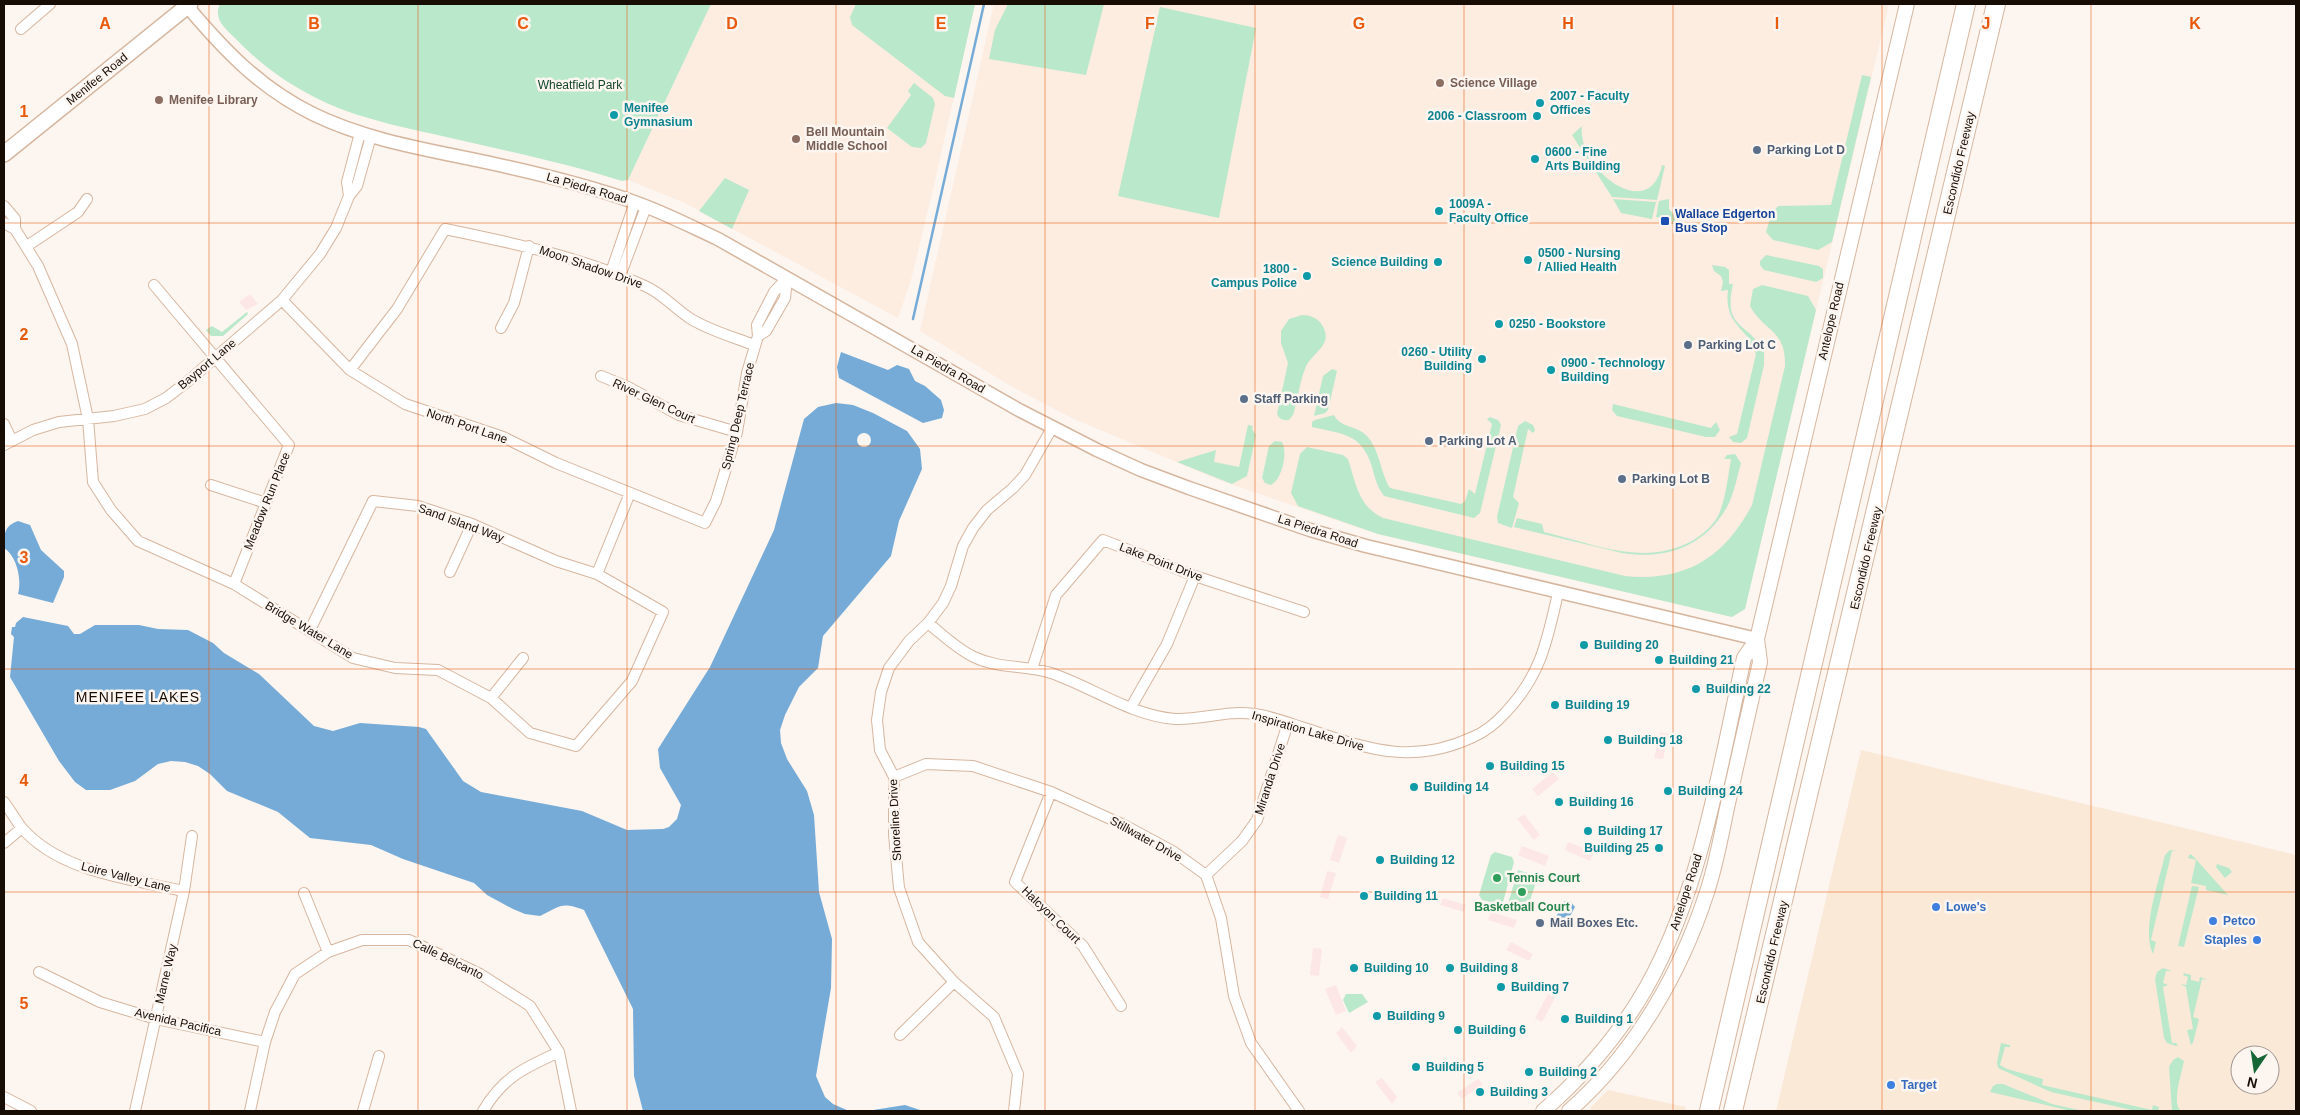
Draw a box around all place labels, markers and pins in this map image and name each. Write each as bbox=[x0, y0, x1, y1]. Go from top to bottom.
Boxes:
place label: Science Village bbox=[1450, 76, 1537, 90]
marker: Science Village bbox=[1434, 77, 1446, 89]
place label: 2007 - Faculty Offices bbox=[1550, 89, 1630, 117]
place label: Menifee Library bbox=[169, 93, 258, 107]
marker: Menifee Library bbox=[153, 94, 165, 106]
marker: 2007 - Faculty Offices bbox=[1534, 97, 1546, 109]
place label: Menifee Gymnasium bbox=[624, 101, 693, 129]
marker: Menifee Gymnasium bbox=[608, 109, 620, 121]
place label: 2006 - Classroom bbox=[1428, 109, 1527, 123]
marker: 2006 - Classroom bbox=[1531, 110, 1543, 122]
place label: Bell Mountain Middle School bbox=[806, 125, 887, 153]
marker: Bell Mountain Middle School bbox=[790, 133, 802, 145]
place label: Parking Lot D bbox=[1767, 143, 1845, 157]
marker: Parking Lot D bbox=[1751, 144, 1763, 156]
place label: 0600 - Fine Arts Building bbox=[1545, 145, 1620, 173]
marker: 0600 - Fine Arts Building bbox=[1529, 153, 1541, 165]
place label: 1009A - Faculty Office bbox=[1449, 197, 1529, 225]
marker: 1009A - Faculty Office bbox=[1433, 205, 1445, 217]
place label: Wallace Edgerton Bus Stop bbox=[1675, 207, 1775, 235]
marker: Wallace Edgerton Bus Stop bbox=[1659, 215, 1671, 227]
place label: 0500 - Nursing / Allied Health bbox=[1538, 246, 1621, 274]
marker: 0500 - Nursing / Allied Health bbox=[1522, 254, 1534, 266]
place label: Science Building bbox=[1331, 255, 1428, 269]
marker: Science Building bbox=[1432, 256, 1444, 268]
place label: 1800 - Campus Police bbox=[1211, 262, 1297, 290]
marker: 1800 - Campus Police bbox=[1301, 270, 1313, 282]
place label: 0250 - Bookstore bbox=[1509, 317, 1606, 331]
marker: 0250 - Bookstore bbox=[1493, 318, 1505, 330]
place label: Parking Lot C bbox=[1698, 338, 1776, 352]
marker: Parking Lot C bbox=[1682, 339, 1694, 351]
place label: 0260 - Utility Building bbox=[1401, 345, 1472, 373]
marker: 0260 - Utility Building bbox=[1476, 353, 1488, 365]
place label: 0900 - Technology Building bbox=[1561, 356, 1665, 384]
marker: 0900 - Technology Building bbox=[1545, 364, 1557, 376]
place label: Staff Parking bbox=[1254, 392, 1328, 406]
marker: Staff Parking bbox=[1238, 393, 1250, 405]
place label: Parking Lot A bbox=[1439, 434, 1517, 448]
marker: Parking Lot A bbox=[1423, 435, 1435, 447]
place label: Parking Lot B bbox=[1632, 472, 1710, 486]
marker: Parking Lot B bbox=[1616, 473, 1628, 485]
place label: Building 20 bbox=[1594, 638, 1659, 652]
marker: Building 20 bbox=[1578, 639, 1590, 651]
place label: Building 21 bbox=[1669, 653, 1734, 667]
marker: Building 21 bbox=[1653, 654, 1665, 666]
place label: Building 22 bbox=[1706, 682, 1771, 696]
marker: Building 22 bbox=[1690, 683, 1702, 695]
place label: Building 19 bbox=[1565, 698, 1630, 712]
marker: Building 19 bbox=[1549, 699, 1561, 711]
place label: Building 18 bbox=[1618, 733, 1683, 747]
marker: Building 18 bbox=[1602, 734, 1614, 746]
place label: Building 15 bbox=[1500, 759, 1565, 773]
marker: Building 15 bbox=[1484, 760, 1496, 772]
place label: Building 14 bbox=[1424, 780, 1489, 794]
marker: Building 14 bbox=[1408, 781, 1420, 793]
place label: Building 24 bbox=[1678, 784, 1743, 798]
marker: Building 24 bbox=[1662, 785, 1674, 797]
place label: Building 16 bbox=[1569, 795, 1634, 809]
marker: Building 16 bbox=[1553, 796, 1565, 808]
place label: Building 17 bbox=[1598, 824, 1663, 838]
marker: Building 17 bbox=[1582, 825, 1594, 837]
place label: Building 25 bbox=[1584, 841, 1649, 855]
marker: Building 25 bbox=[1653, 842, 1665, 854]
place label: Building 12 bbox=[1390, 853, 1455, 867]
marker: Building 12 bbox=[1374, 854, 1386, 866]
place label: Tennis Court bbox=[1507, 871, 1580, 885]
marker: Tennis Court bbox=[1491, 872, 1503, 884]
marker: Basketball Court bbox=[1516, 886, 1528, 898]
place label: Building 11 bbox=[1374, 889, 1438, 903]
marker: Building 11 bbox=[1358, 890, 1370, 902]
place label: Basketball Court bbox=[1474, 900, 1570, 914]
place label: Lowe's bbox=[1946, 900, 1987, 914]
marker: Lowe's bbox=[1930, 901, 1942, 913]
place label: Petco bbox=[2223, 914, 2256, 928]
marker: Petco bbox=[2207, 915, 2219, 927]
place label: Mail Boxes Etc. bbox=[1550, 916, 1638, 930]
marker: Mail Boxes Etc. bbox=[1534, 917, 1546, 929]
place label: Staples bbox=[2204, 933, 2247, 947]
marker: Staples bbox=[2251, 934, 2263, 946]
place label: Building 10 bbox=[1364, 961, 1429, 975]
place label: Building 8 bbox=[1460, 961, 1518, 975]
marker: Building 10 bbox=[1348, 962, 1360, 974]
marker: Building 8 bbox=[1444, 962, 1456, 974]
place label: Building 7 bbox=[1511, 980, 1569, 994]
marker: Building 7 bbox=[1495, 981, 1507, 993]
place label: Building 9 bbox=[1387, 1009, 1445, 1023]
marker: Building 9 bbox=[1371, 1010, 1383, 1022]
place label: Building 1 bbox=[1575, 1012, 1633, 1026]
marker: Building 1 bbox=[1559, 1013, 1571, 1025]
place label: Building 6 bbox=[1468, 1023, 1526, 1037]
marker: Building 6 bbox=[1452, 1024, 1464, 1036]
place label: Building 5 bbox=[1426, 1060, 1484, 1074]
marker: Building 5 bbox=[1410, 1061, 1422, 1073]
place label: Building 2 bbox=[1539, 1065, 1597, 1079]
marker: Building 2 bbox=[1523, 1066, 1535, 1078]
place label: Target bbox=[1901, 1078, 1937, 1092]
marker: Target bbox=[1885, 1079, 1897, 1091]
place label: Building 3 bbox=[1490, 1085, 1548, 1099]
marker: Building 3 bbox=[1474, 1086, 1486, 1098]

